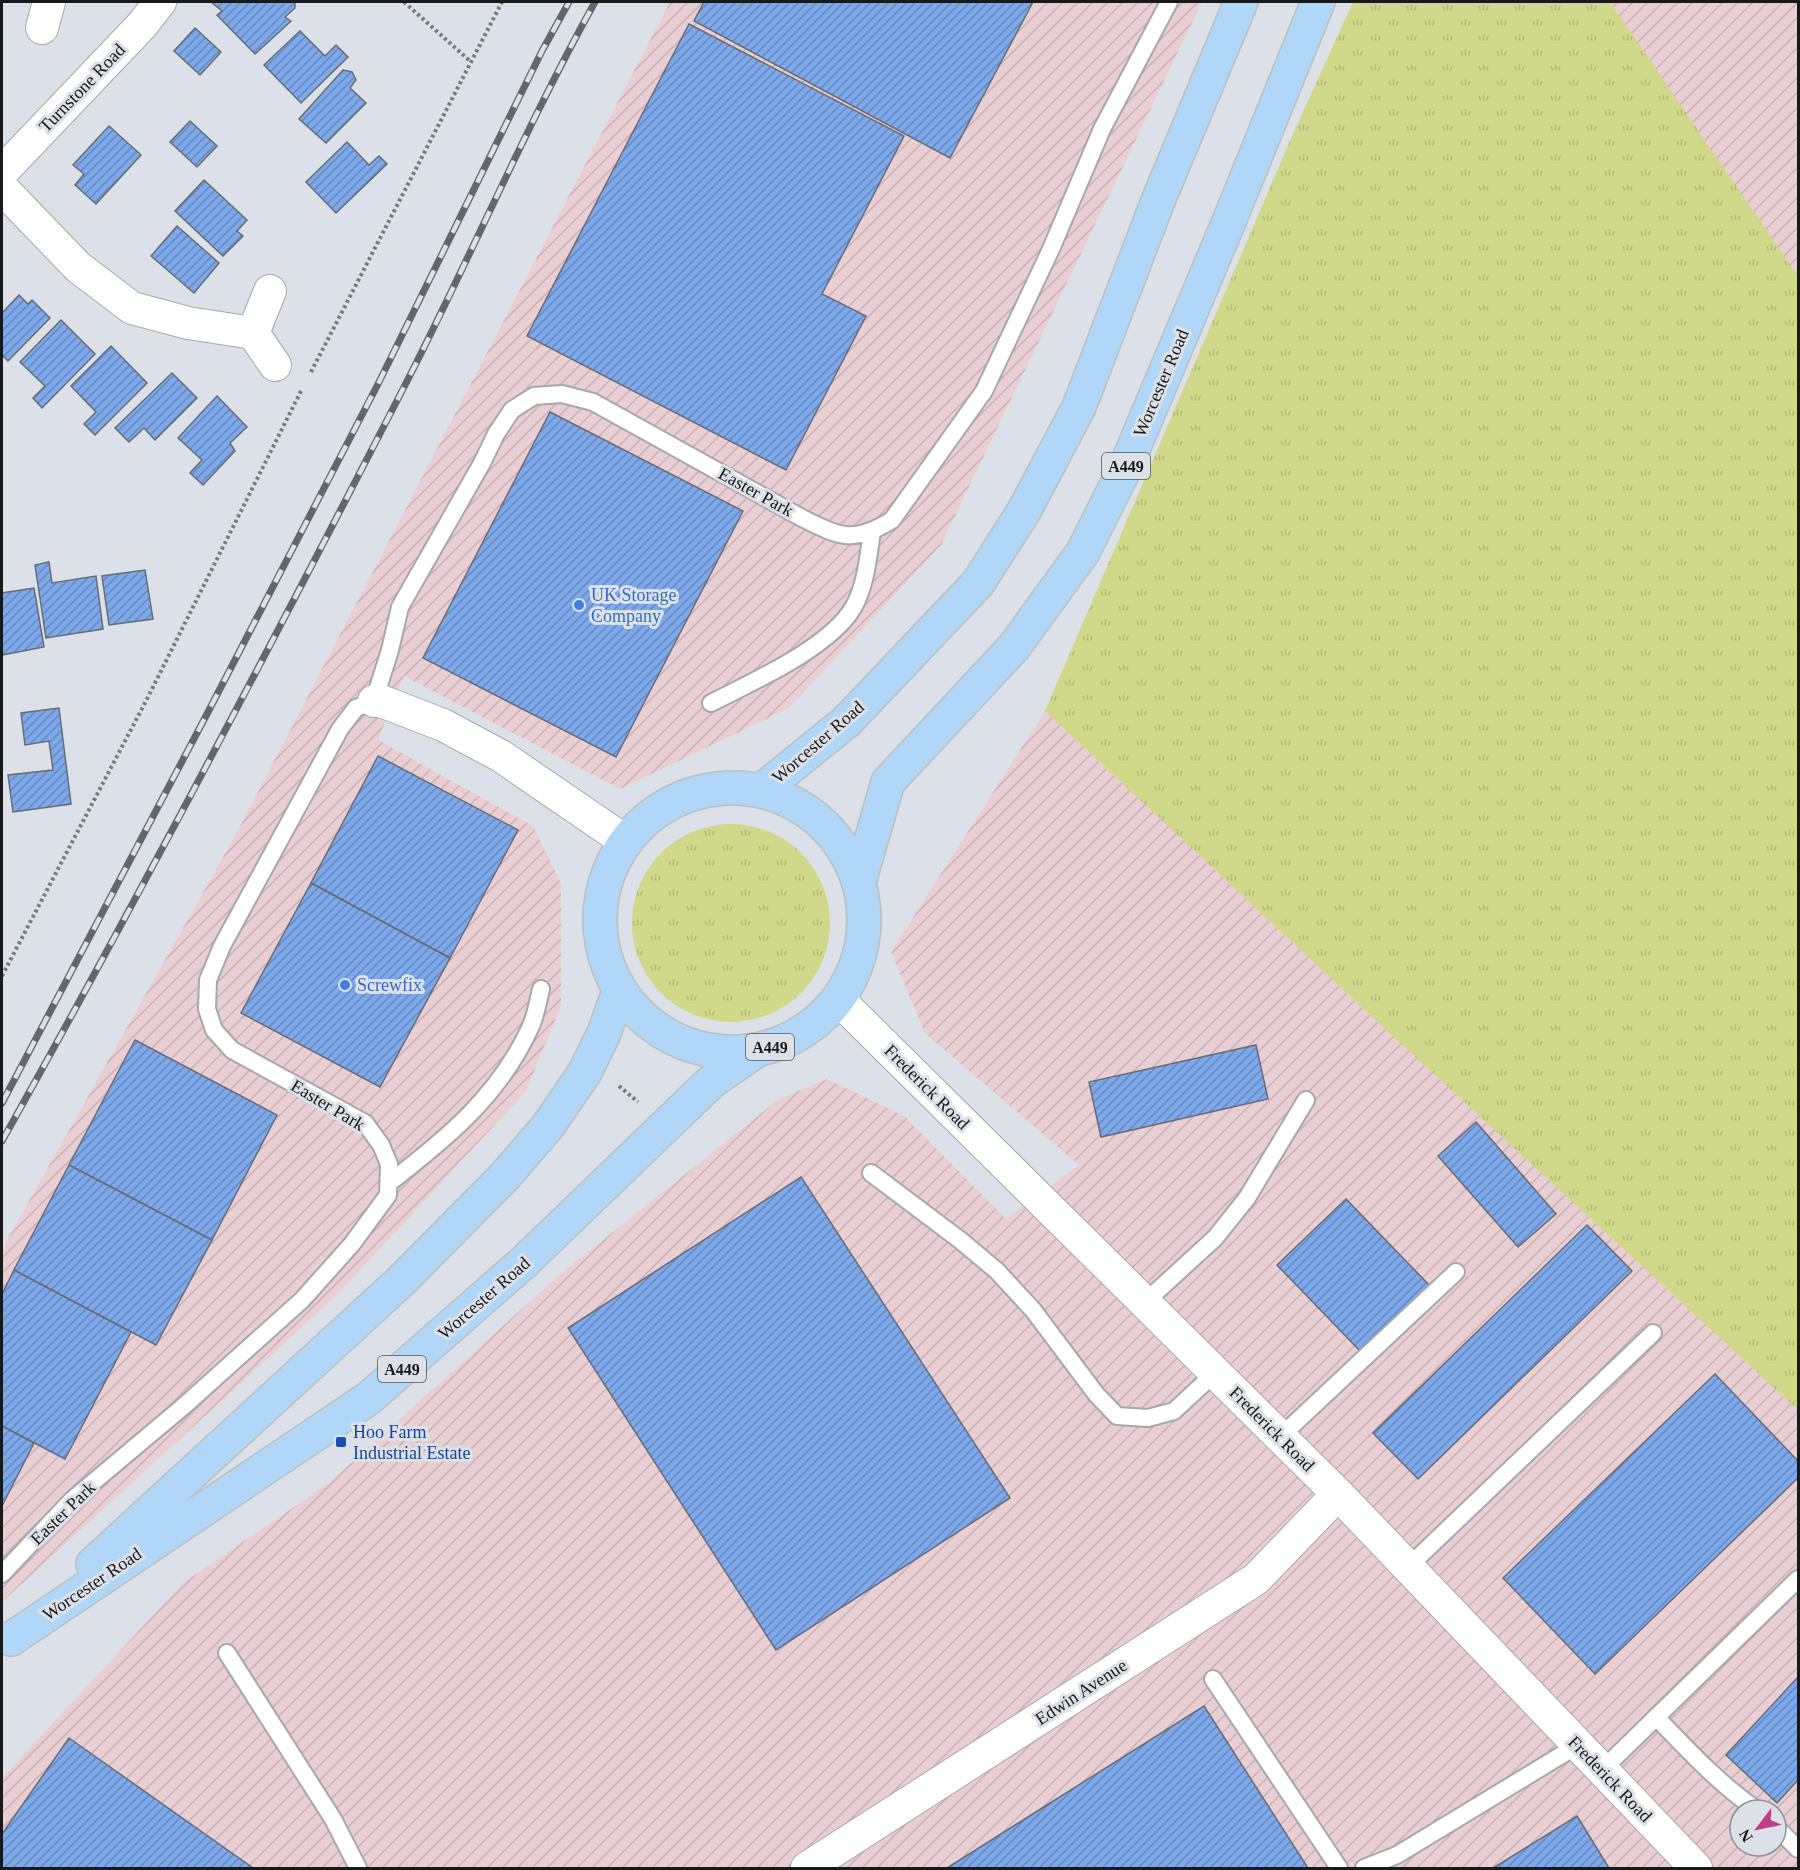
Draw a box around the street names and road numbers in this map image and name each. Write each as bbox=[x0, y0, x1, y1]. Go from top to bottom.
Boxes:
street label: Turnstone Road bbox=[35, 40, 129, 136]
street label: Worcester Road bbox=[1129, 326, 1193, 440]
road number: A449 bbox=[1102, 453, 1150, 479]
street label: Easter Park bbox=[715, 463, 797, 521]
street label: Worcester Road bbox=[768, 697, 868, 787]
road number: A449 bbox=[746, 1034, 794, 1060]
street label: Frederick Road bbox=[881, 1041, 973, 1133]
street label: Easter Park bbox=[288, 1075, 368, 1135]
street label: Worcester Road bbox=[434, 1253, 534, 1343]
road number: A449 bbox=[378, 1356, 426, 1382]
street label: Frederick Road bbox=[1226, 1383, 1318, 1475]
street label: Easter Park bbox=[26, 1477, 100, 1549]
street label: Worcester Road bbox=[39, 1544, 145, 1624]
street label: Edwin Avenue bbox=[1031, 1655, 1131, 1729]
street label: Frederick Road bbox=[1564, 1732, 1656, 1826]

